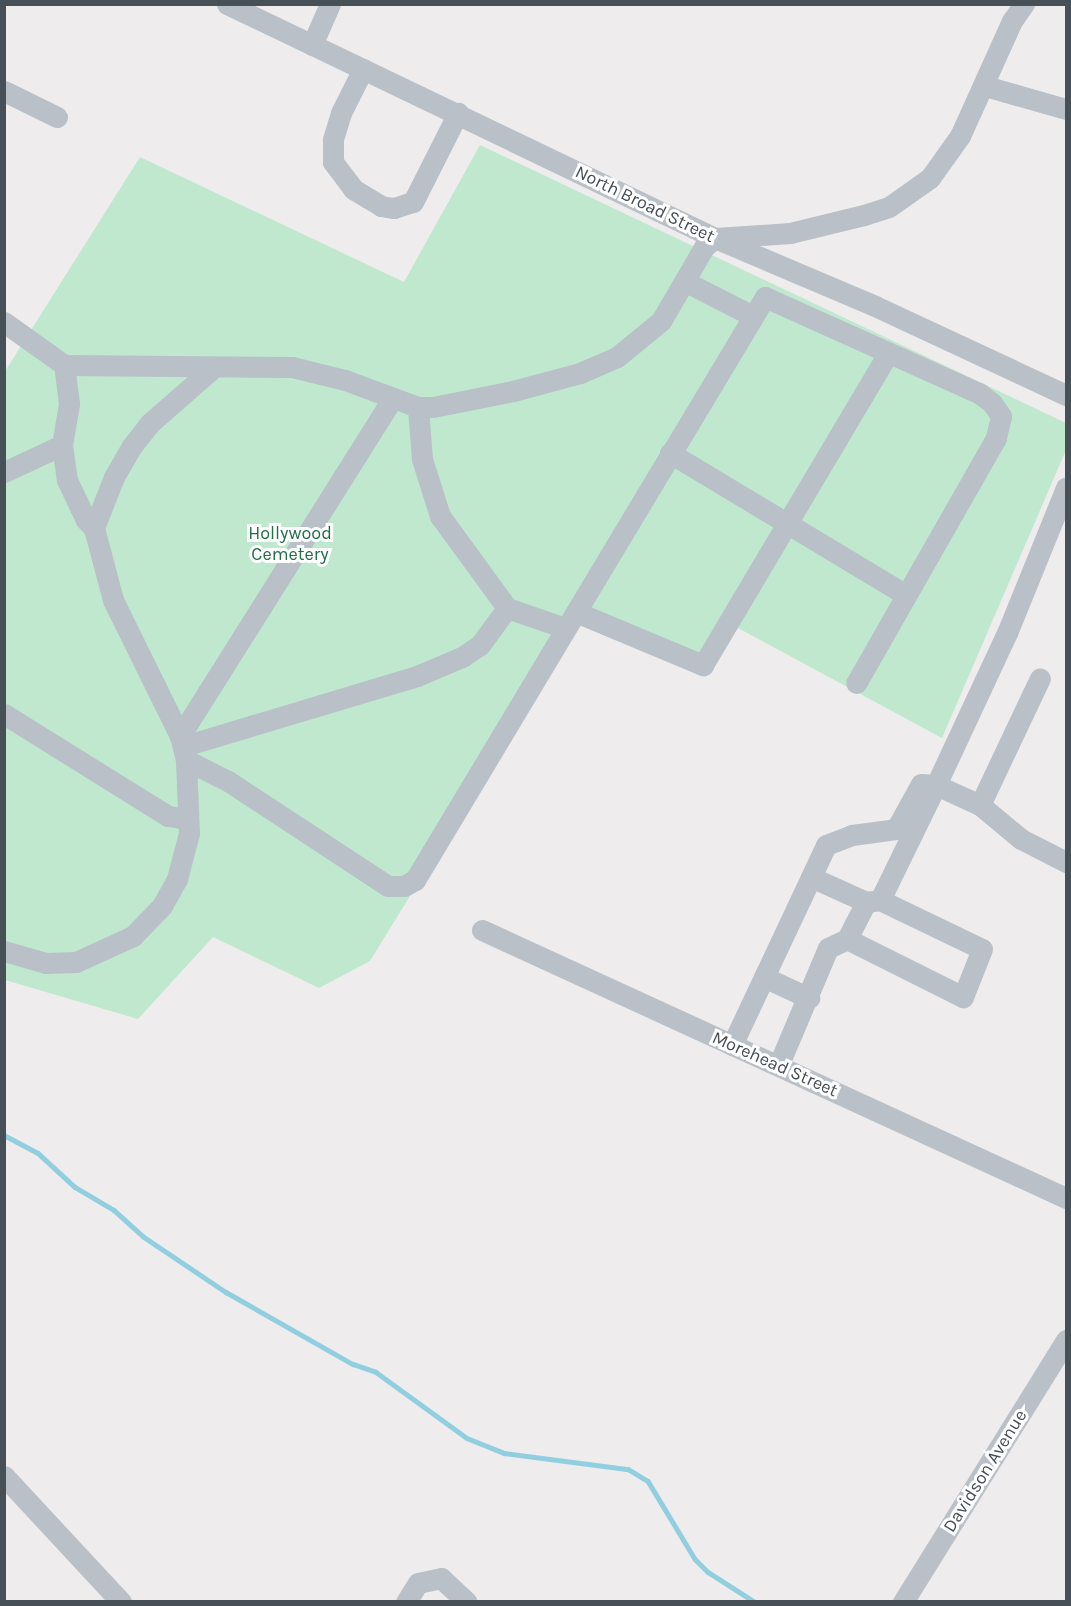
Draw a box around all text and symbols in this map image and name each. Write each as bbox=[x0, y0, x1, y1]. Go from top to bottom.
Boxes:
street label: North Broad Street bbox=[572, 161, 718, 247]
park label: Hollywood Cemetery bbox=[248, 523, 332, 566]
street label: Morehead Street bbox=[709, 1027, 841, 1101]
street label: Davidson Avenue bbox=[939, 1406, 1031, 1536]

